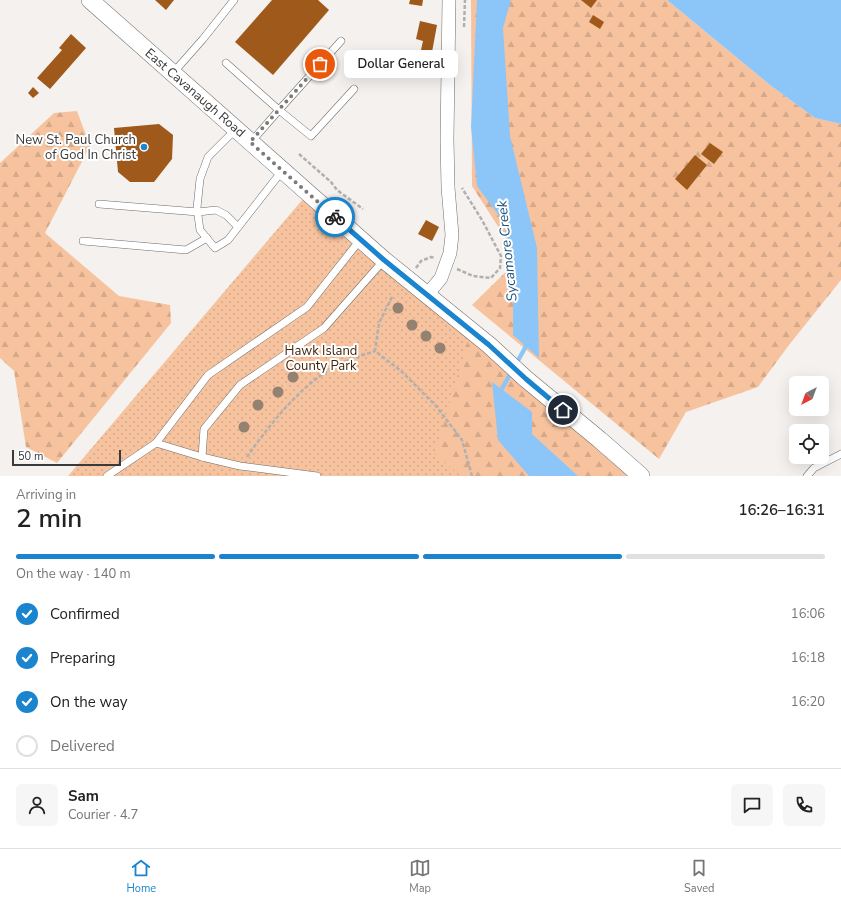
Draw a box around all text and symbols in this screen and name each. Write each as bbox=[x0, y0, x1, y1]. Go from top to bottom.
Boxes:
street label: East Cavanaugh Road bbox=[141, 44, 249, 142]
pin bbox=[303, 47, 337, 81]
callout: Dollar General bbox=[344, 50, 458, 78]
icon: bag bbox=[309, 53, 331, 75]
text: Dollar General bbox=[357, 55, 445, 73]
place label: New St. Paul Church of God In Christ bbox=[16, 131, 136, 164]
marker: New St. Paul Church of God In Christ bbox=[139, 142, 149, 152]
courier bbox=[315, 197, 355, 237]
water label: Sycamore Creek bbox=[492, 199, 522, 302]
icon: bike bbox=[324, 206, 346, 228]
park label: Hawk Island County Park bbox=[285, 342, 357, 375]
north arrow bbox=[789, 376, 829, 416]
map controls bbox=[789, 376, 829, 464]
pin bbox=[546, 393, 580, 427]
icon: home bbox=[552, 399, 574, 421]
button: locate bbox=[789, 424, 829, 464]
scale bar bbox=[12, 448, 121, 467]
text: 50 m bbox=[18, 449, 43, 464]
text: Arriving in bbox=[16, 486, 76, 504]
text: 16:26–16:31 bbox=[738, 500, 825, 520]
text: 2 min bbox=[16, 501, 82, 536]
text: On the way · 140 m bbox=[16, 565, 131, 583]
icon: check bbox=[16, 603, 38, 625]
text: Confirmed bbox=[50, 604, 120, 624]
text: 16:06 bbox=[791, 605, 825, 623]
icon: check bbox=[16, 647, 38, 669]
text: Preparing bbox=[50, 648, 115, 668]
text: 16:18 bbox=[791, 649, 825, 667]
icon: check bbox=[16, 691, 38, 713]
text: On the way bbox=[50, 692, 128, 712]
text: 16:20 bbox=[791, 693, 825, 711]
text: Delivered bbox=[50, 736, 115, 756]
button: person bbox=[16, 784, 58, 826]
button: chat bbox=[731, 784, 773, 826]
button: phone bbox=[783, 784, 825, 826]
text: Sam bbox=[68, 786, 99, 806]
text: Courier · 4.7 bbox=[68, 806, 138, 824]
tab: Home bbox=[126, 857, 156, 896]
tab: Map bbox=[409, 857, 431, 896]
tab: Saved bbox=[684, 857, 715, 896]

